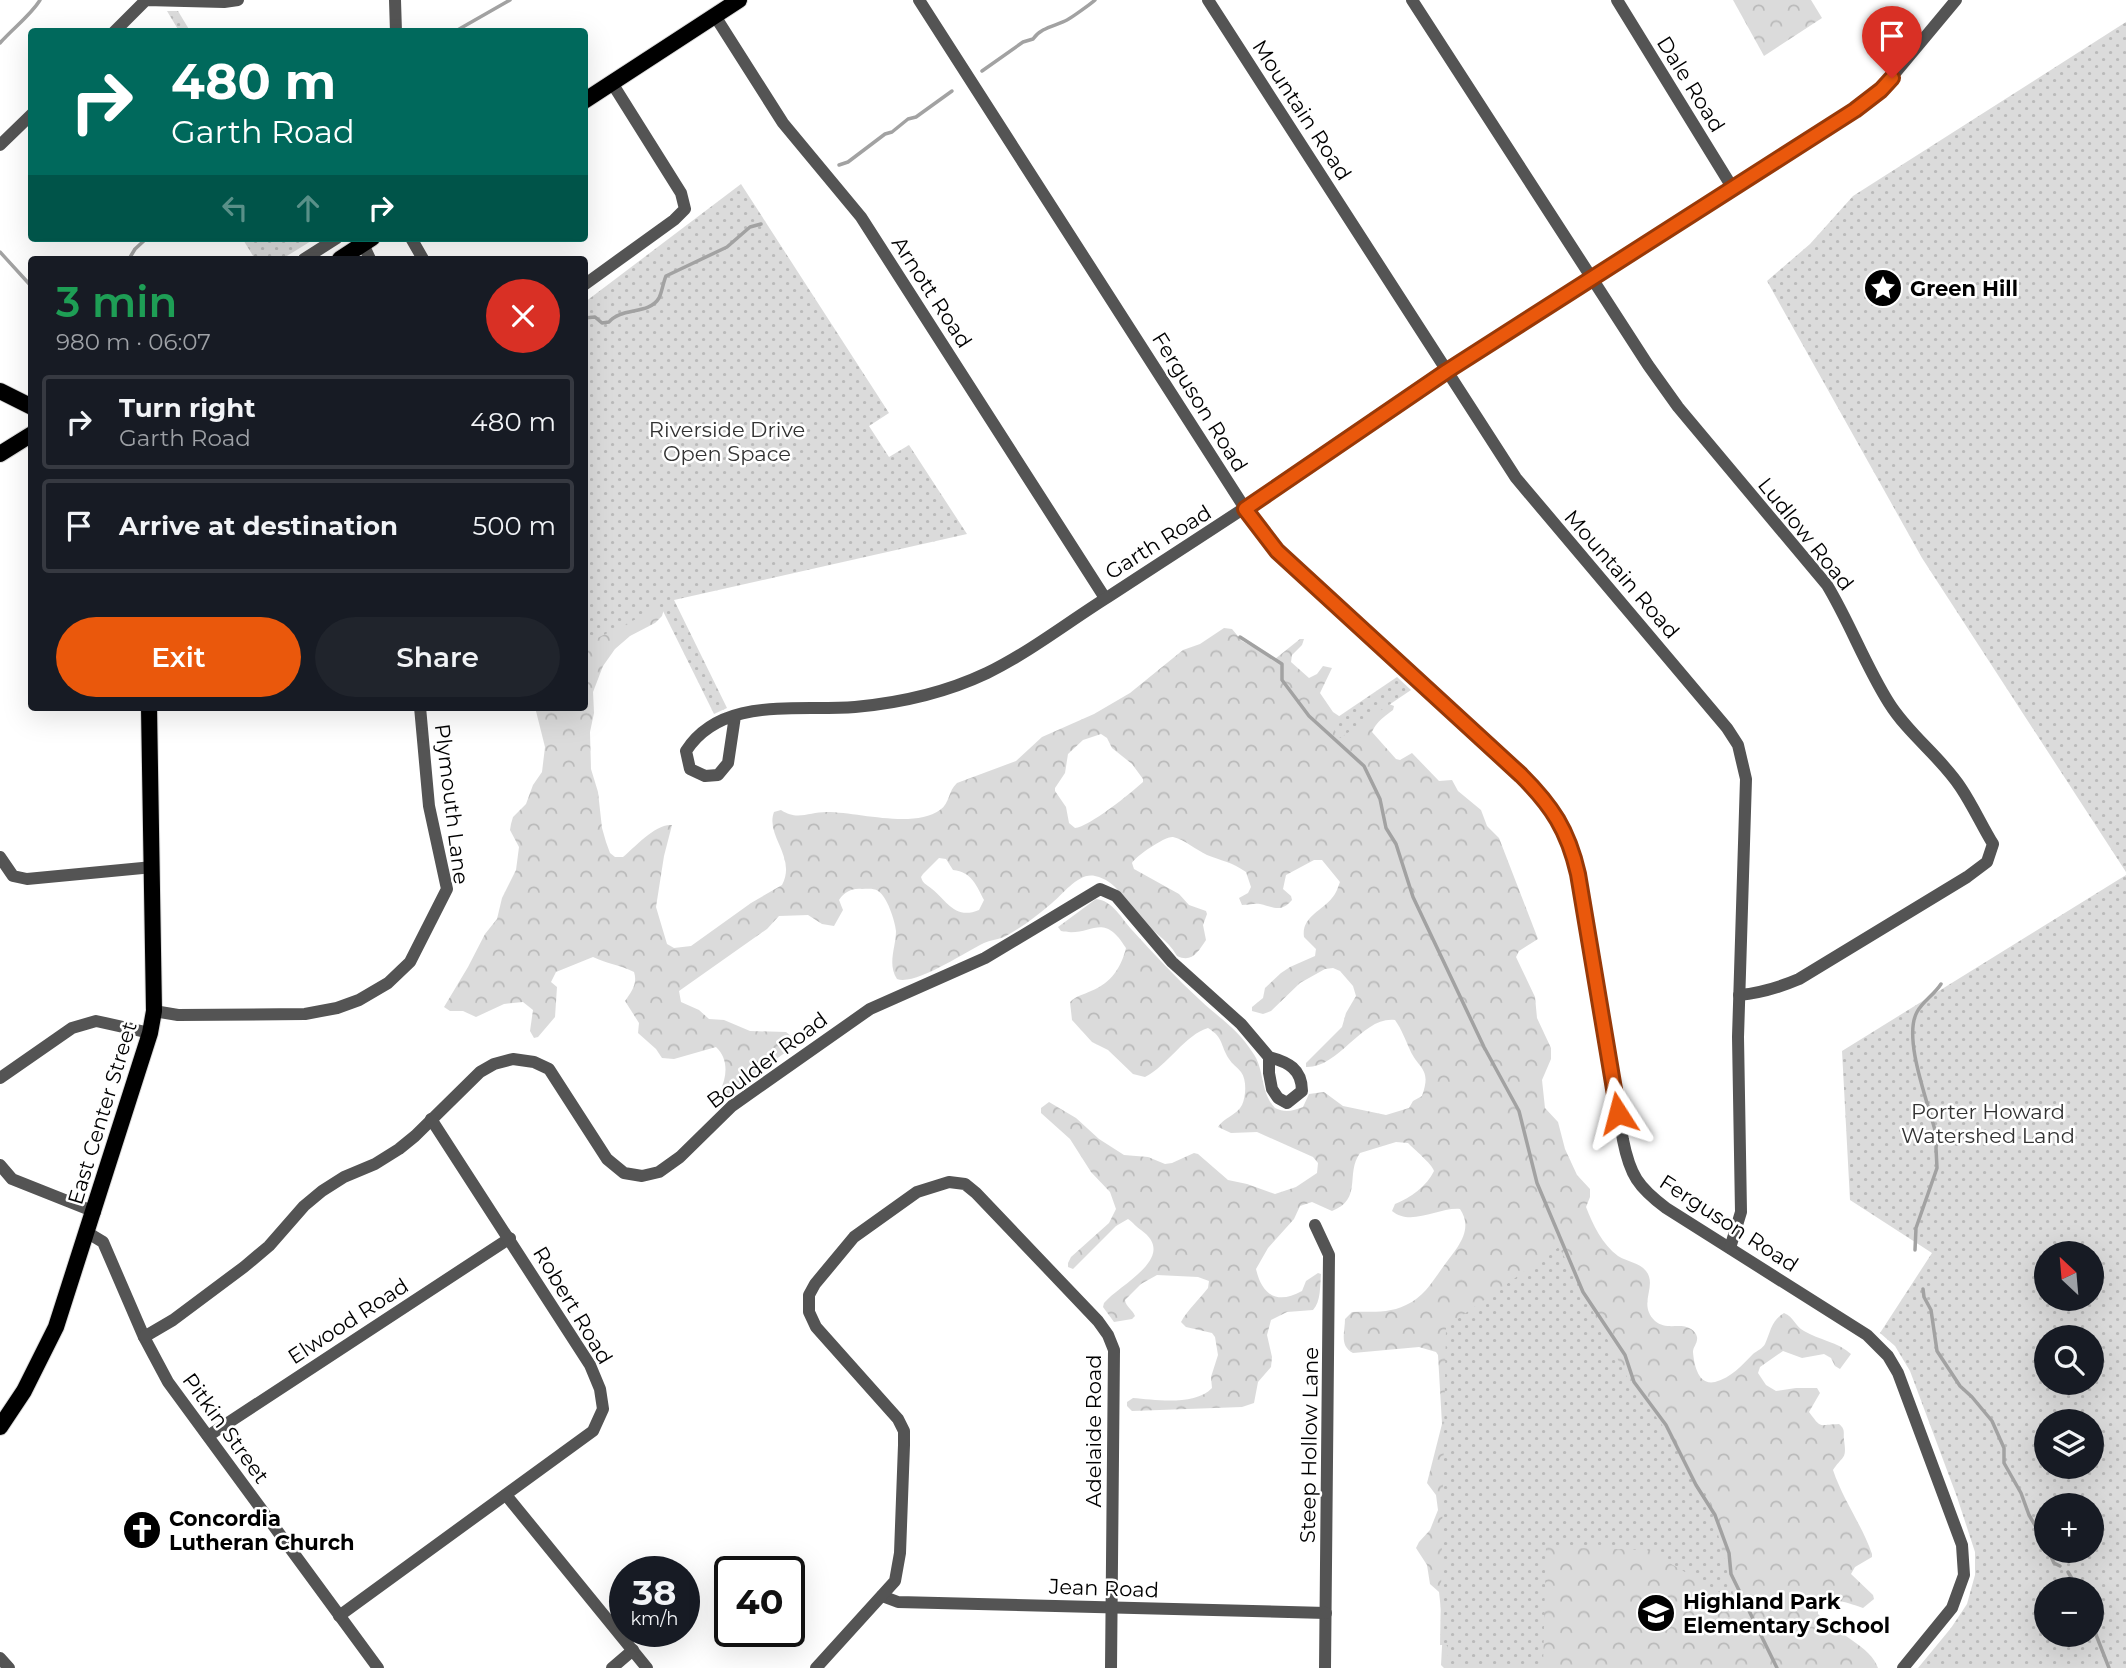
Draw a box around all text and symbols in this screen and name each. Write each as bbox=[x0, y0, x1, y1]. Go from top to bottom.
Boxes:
pin bbox=[1862, 6, 1922, 78]
icon: arrive bbox=[1873, 17, 1911, 55]
street label: Dale Road bbox=[1652, 31, 1730, 137]
street label: Mountain Road bbox=[1247, 35, 1357, 185]
text: 480 m bbox=[171, 52, 336, 111]
icon: right bbox=[56, 56, 147, 147]
text: Garth Road bbox=[171, 112, 355, 151]
icon: left bbox=[216, 189, 254, 227]
icon: ahead bbox=[289, 189, 327, 227]
icon: right bbox=[362, 189, 400, 227]
street label: Arnott Road bbox=[887, 232, 977, 352]
place icon: Green Hill bbox=[1862, 267, 1904, 309]
text: 3 min bbox=[56, 276, 177, 328]
place label: Green Hill bbox=[1910, 276, 2018, 301]
button: close bbox=[486, 279, 560, 353]
street label: Ferguson Road bbox=[1147, 327, 1253, 477]
text: 980 m · 06:07 bbox=[56, 328, 211, 356]
text: Turn right bbox=[119, 392, 255, 424]
icon: right bbox=[60, 403, 98, 441]
text: 480 m bbox=[470, 406, 556, 438]
park label: Riverside Drive Open Space bbox=[649, 417, 805, 466]
text: Garth Road bbox=[119, 424, 251, 452]
street label: Ludlow Road bbox=[1753, 473, 1859, 595]
street label: Garth Road bbox=[1100, 499, 1216, 585]
street label: Mountain Road bbox=[1559, 505, 1685, 643]
icon: arrive bbox=[60, 507, 98, 545]
text: Arrive at destination bbox=[119, 510, 398, 542]
text: 500 m bbox=[472, 510, 556, 542]
button: Exit bbox=[56, 617, 301, 697]
button: Share bbox=[315, 617, 560, 697]
street label: Plymouth Lane bbox=[430, 722, 474, 886]
street label: Boulder Road bbox=[702, 1007, 832, 1113]
street label: East Center Street bbox=[62, 1018, 142, 1208]
position arrow bbox=[1581, 1076, 1655, 1150]
park label: Porter Howard Watershed Land bbox=[1901, 1099, 2075, 1148]
street label: Ferguson Road bbox=[1655, 1169, 1803, 1277]
north arrow bbox=[2034, 1241, 2104, 1311]
map controls bbox=[2034, 1241, 2104, 1647]
street label: Robert Road bbox=[528, 1242, 618, 1368]
street label: Elwood Road bbox=[283, 1273, 413, 1369]
button: search bbox=[2034, 1325, 2104, 1395]
street label: Steep Hollow Lane bbox=[1295, 1347, 1323, 1543]
street label: Adelaide Road bbox=[1081, 1355, 1106, 1507]
street label: Pitkin Street bbox=[178, 1368, 274, 1488]
button: layers bbox=[2034, 1409, 2104, 1479]
button: + bbox=[2034, 1493, 2104, 1563]
place label: Concordia Lutheran Church bbox=[169, 1506, 355, 1555]
church icon: Concordia Lutheran Church bbox=[121, 1509, 163, 1551]
speed limit sign: 40 bbox=[714, 1556, 805, 1647]
text: 38 bbox=[633, 1571, 676, 1614]
street label: Jean Road bbox=[1048, 1574, 1159, 1602]
button: − bbox=[2034, 1577, 2104, 1647]
place label: Highland Park Elementary School bbox=[1683, 1589, 1890, 1638]
school or university icon: Highland Park Elementary School bbox=[1635, 1592, 1677, 1634]
text: km/h bbox=[630, 1608, 679, 1630]

